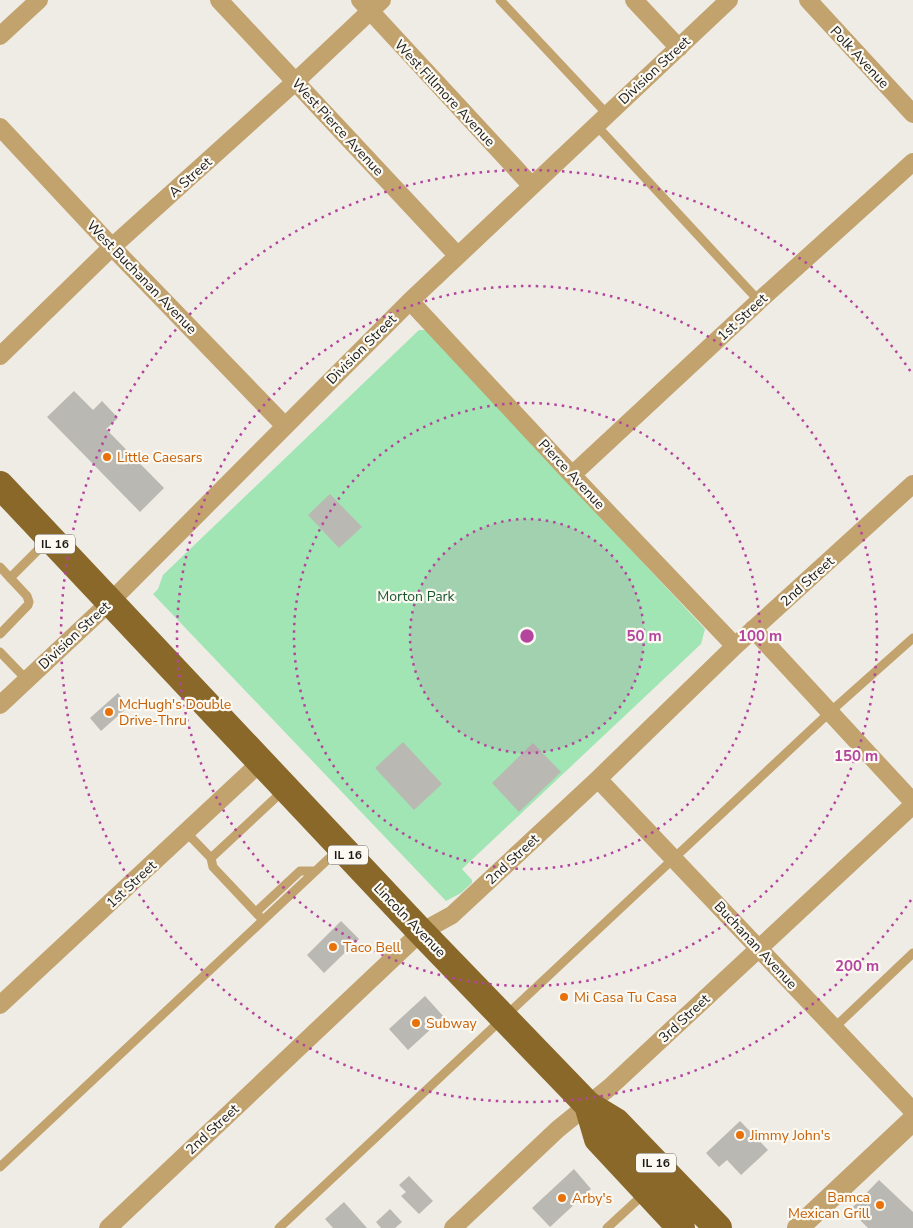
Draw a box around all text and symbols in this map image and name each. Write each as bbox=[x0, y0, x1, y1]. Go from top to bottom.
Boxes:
street label: Polk Avenue bbox=[826, 22, 893, 93]
street label: Division Street bbox=[614, 32, 694, 109]
street label: West Fillmore Avenue bbox=[390, 36, 499, 151]
street label: West Pierce Avenue bbox=[287, 75, 388, 180]
street label: A Street bbox=[165, 153, 216, 202]
street label: West Buchanan Avenue bbox=[82, 216, 201, 338]
street label: 1st Street bbox=[713, 289, 771, 345]
street label: Division Street bbox=[322, 310, 401, 388]
street label: Pierce Avenue bbox=[534, 435, 609, 514]
place label: Little Caesars bbox=[117, 448, 203, 467]
marker: Little Caesars bbox=[101, 451, 113, 463]
road number: IL 16 bbox=[35, 534, 75, 554]
street label: 2nd Street bbox=[776, 552, 838, 611]
park label: Morton Park bbox=[377, 587, 456, 606]
street label: Division Street bbox=[34, 597, 114, 674]
text: 50 m bbox=[626, 626, 662, 646]
text: 100 m bbox=[738, 626, 782, 646]
centre of rings bbox=[518, 627, 536, 645]
place label: McHugh's Double Drive-Thru bbox=[119, 695, 231, 730]
marker: McHugh's Double Drive-Thru bbox=[103, 706, 115, 718]
text: 150 m bbox=[834, 746, 878, 766]
street label: 2nd Street bbox=[482, 830, 543, 889]
road number: IL 16 bbox=[328, 846, 368, 864]
street label: 1st Street bbox=[102, 856, 160, 912]
street label: Lincoln Avenue bbox=[369, 879, 450, 962]
street label: Buchanan Avenue bbox=[710, 897, 801, 993]
place label: Taco Bell bbox=[343, 938, 402, 957]
marker: Taco Bell bbox=[327, 941, 339, 953]
text: 200 m bbox=[835, 956, 879, 976]
place label: Mi Casa Tu Casa bbox=[574, 988, 677, 1007]
street label: 3rd Street bbox=[655, 990, 714, 1047]
marker: Mi Casa Tu Casa bbox=[558, 991, 570, 1003]
place label: Subway bbox=[426, 1014, 478, 1033]
marker: Subway bbox=[410, 1017, 422, 1029]
street label: 2nd Street bbox=[182, 1100, 243, 1159]
place label: Jimmy John's bbox=[749, 1126, 831, 1145]
marker: Jimmy John's bbox=[734, 1129, 746, 1141]
road number: IL 16 bbox=[636, 1154, 676, 1172]
place label: Bamca Mexican Grill bbox=[788, 1188, 871, 1223]
place label: Arby's bbox=[572, 1189, 613, 1208]
marker: Arby's bbox=[556, 1192, 568, 1204]
marker: Bamca Mexican Grill bbox=[874, 1199, 886, 1211]

